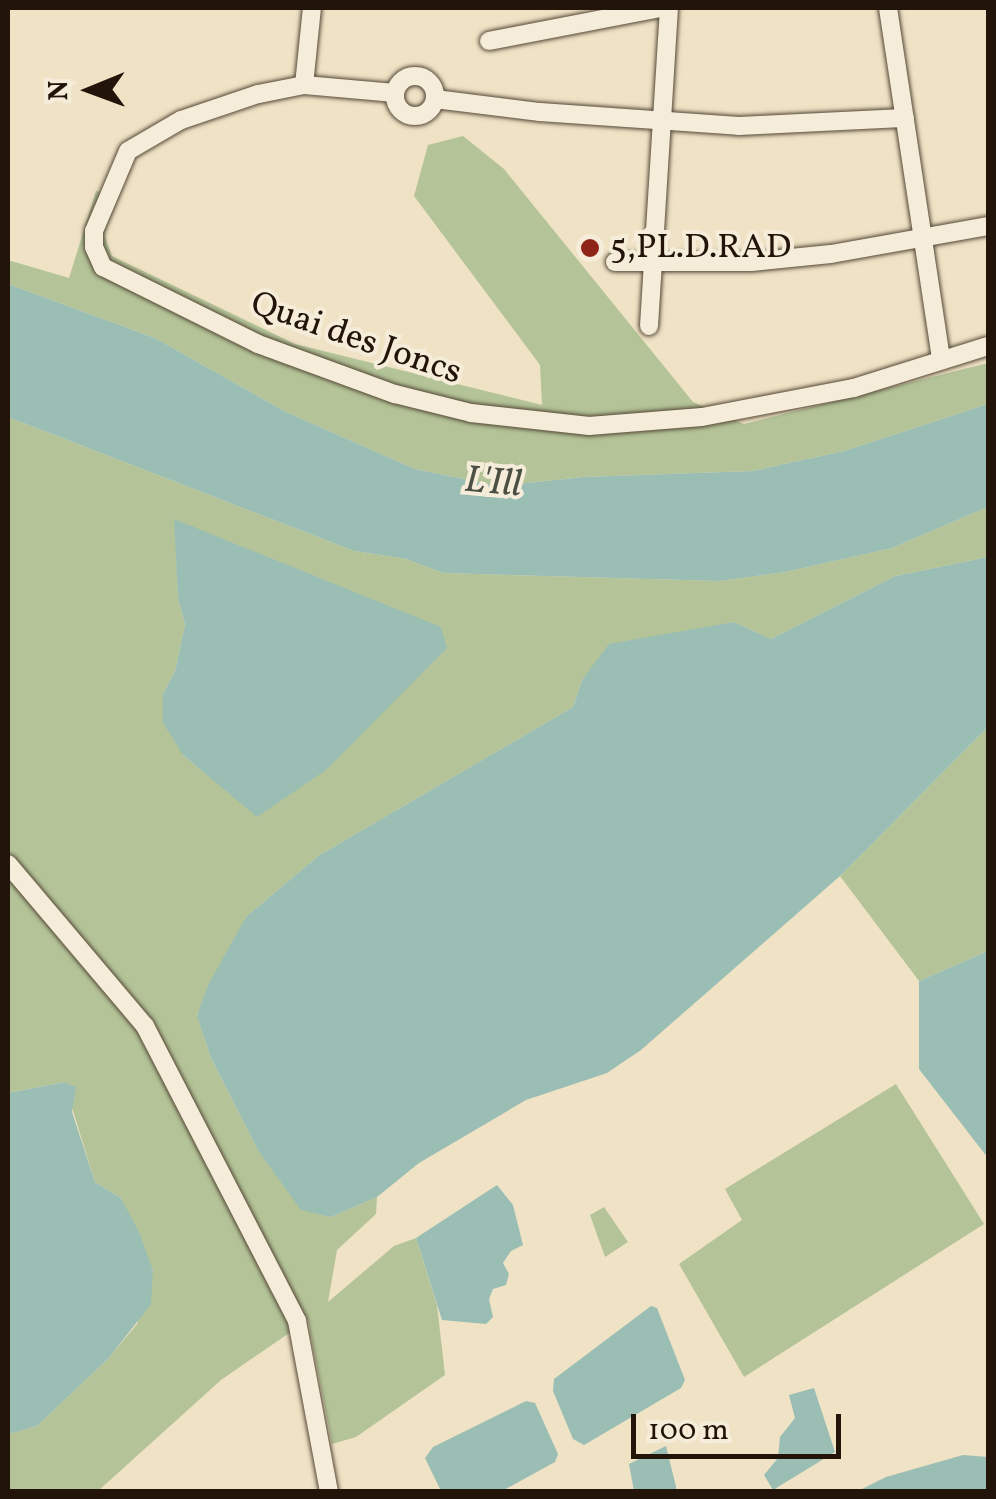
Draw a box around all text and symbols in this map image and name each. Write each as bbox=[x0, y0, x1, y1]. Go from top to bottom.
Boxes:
north arrow bbox=[40, 40, 140, 140]
text: N bbox=[40, 80, 79, 101]
place label: 5,PL.D.RAD bbox=[610, 227, 791, 269]
marker: 5,PL.D.RAD bbox=[579, 237, 601, 259]
street label: Quai des Joncs bbox=[245, 283, 467, 395]
water label: L'Ill bbox=[462, 459, 524, 509]
scale bar bbox=[636, 1394, 846, 1456]
text: 100 m bbox=[648, 1410, 729, 1452]

